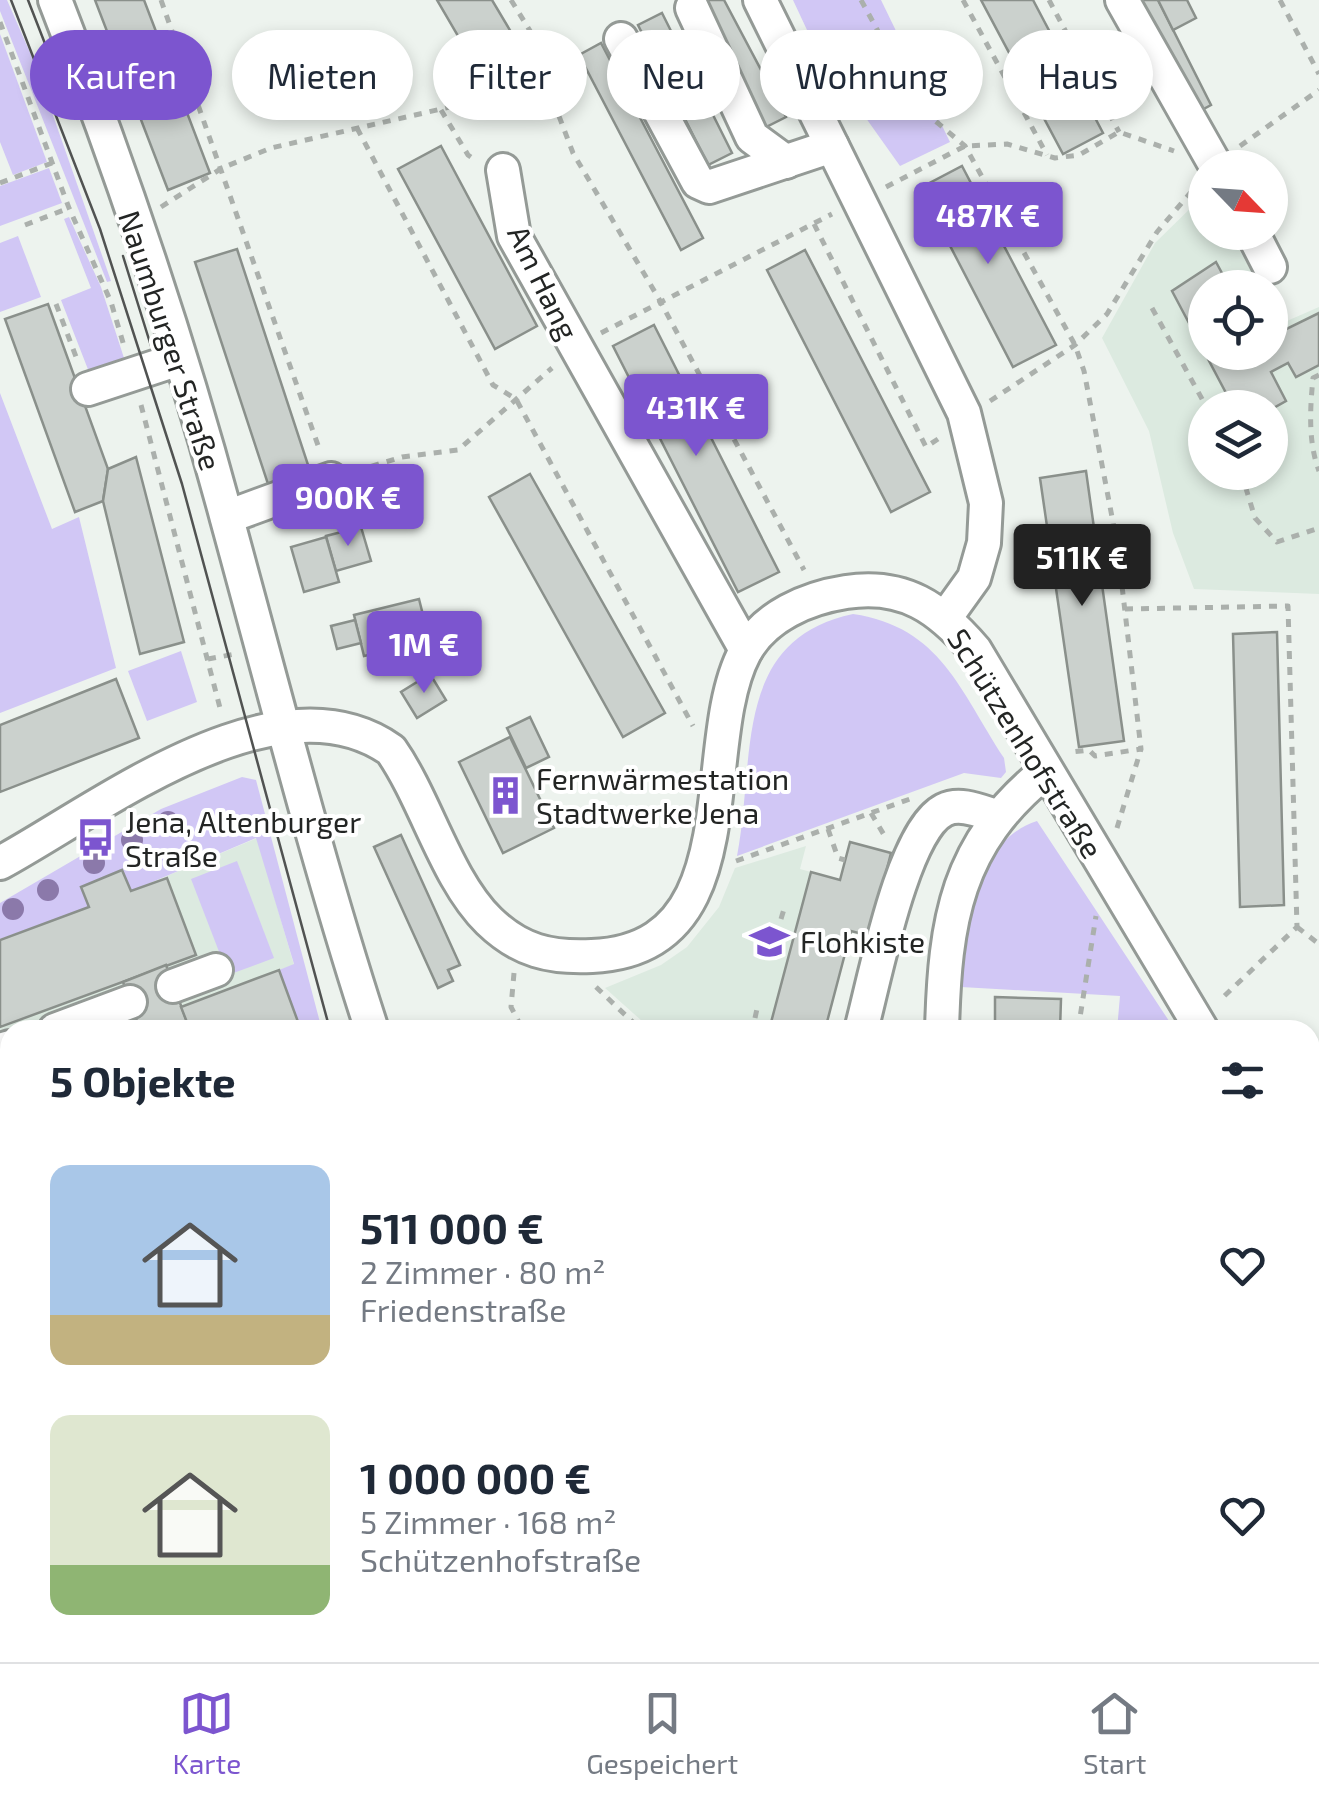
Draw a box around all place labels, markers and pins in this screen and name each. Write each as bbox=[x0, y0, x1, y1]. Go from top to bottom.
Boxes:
pin: 487K € bbox=[907, 182, 1069, 267]
pin: 431K € bbox=[615, 374, 777, 459]
pin: 900K € bbox=[267, 464, 429, 549]
pin: 511K € bbox=[1001, 524, 1163, 609]
pin: 1M € bbox=[365, 611, 483, 696]
place label: Fernwärmestation Stadtwerke Jena bbox=[536, 760, 789, 830]
building icon: Fernwärmestation Stadtwerke Jena bbox=[485, 774, 527, 816]
place label: Jena, Altenburger Straße bbox=[125, 803, 361, 873]
bus stop icon: Jena, Altenburger Straße bbox=[74, 817, 116, 859]
school or university icon: Flohkiste bbox=[749, 920, 791, 962]
place label: Flohkiste bbox=[800, 923, 925, 959]

